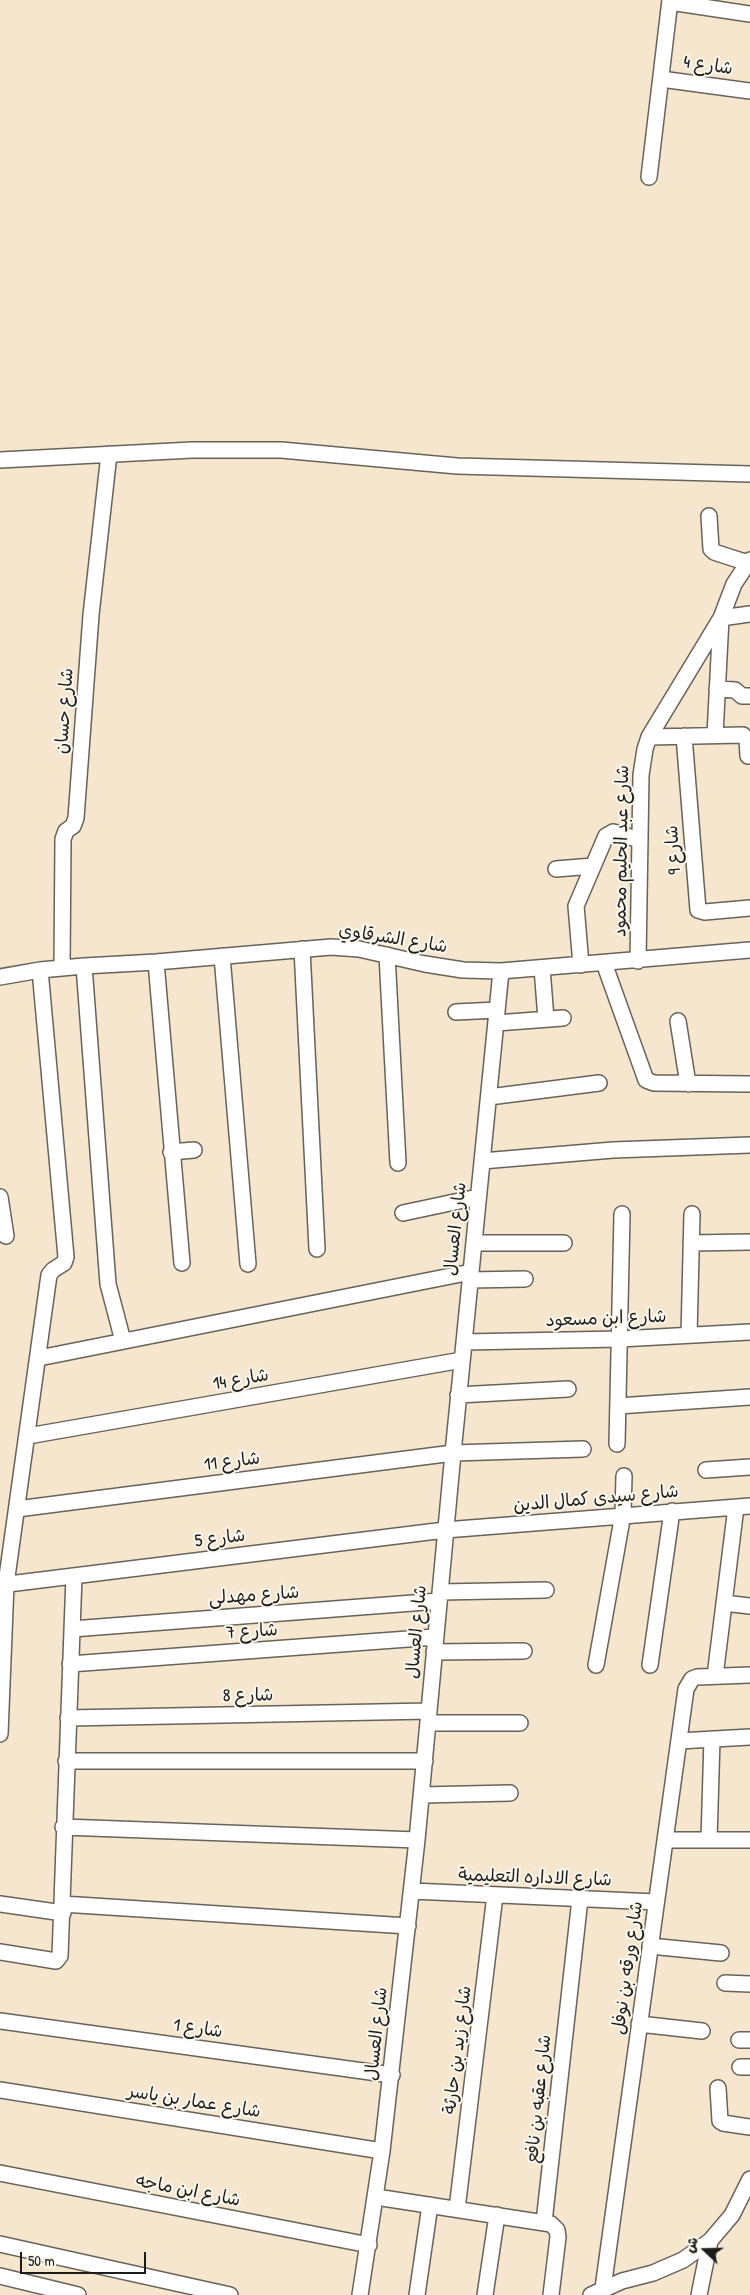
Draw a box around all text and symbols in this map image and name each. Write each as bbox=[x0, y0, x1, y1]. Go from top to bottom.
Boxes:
street label: شارع 4 bbox=[682, 52, 734, 80]
street label: شارع حسان bbox=[51, 667, 79, 755]
street label: شارع عبد الحليم محمود bbox=[610, 765, 634, 937]
street label: شارع 9 bbox=[661, 824, 687, 876]
street label: شارع الشرقاوي bbox=[337, 920, 449, 958]
street label: شارع العسال bbox=[440, 1181, 472, 1277]
street label: شارع ابن مسعود bbox=[545, 1306, 667, 1332]
street label: شارع 14 bbox=[211, 1364, 271, 1396]
street label: شارع 11 bbox=[203, 1448, 261, 1476]
street label: شارع سيدى كمال الدين bbox=[512, 1481, 680, 1517]
street label: شارع 5 bbox=[194, 1525, 246, 1553]
street label: شارع مهدلى bbox=[208, 1582, 300, 1610]
street label: شارع العسال bbox=[402, 1584, 432, 1680]
street label: شارع 7 bbox=[225, 1619, 279, 1645]
street label: شارع 8 bbox=[222, 1685, 274, 1707]
street label: شارع الاداره التعليمية bbox=[458, 1865, 612, 1891]
street label: شارع ورقه بن نوفل bbox=[608, 1900, 648, 2036]
street label: شارع زيد بن حارثة bbox=[439, 1984, 477, 2116]
street label: شارع العسال bbox=[361, 1986, 393, 2082]
street label: شارع 1 bbox=[172, 2015, 224, 2043]
street label: شارع عقبه بن نافع bbox=[521, 2034, 557, 2164]
street label: شارع عمار بن ياسر bbox=[126, 2081, 262, 2123]
street label: شارع ابن ماجه bbox=[134, 2170, 242, 2212]
north arrow bbox=[680, 2225, 730, 2275]
text: ش bbox=[679, 2234, 702, 2255]
scale bar bbox=[22, 2242, 149, 2274]
text: 50 m bbox=[28, 2250, 55, 2271]

